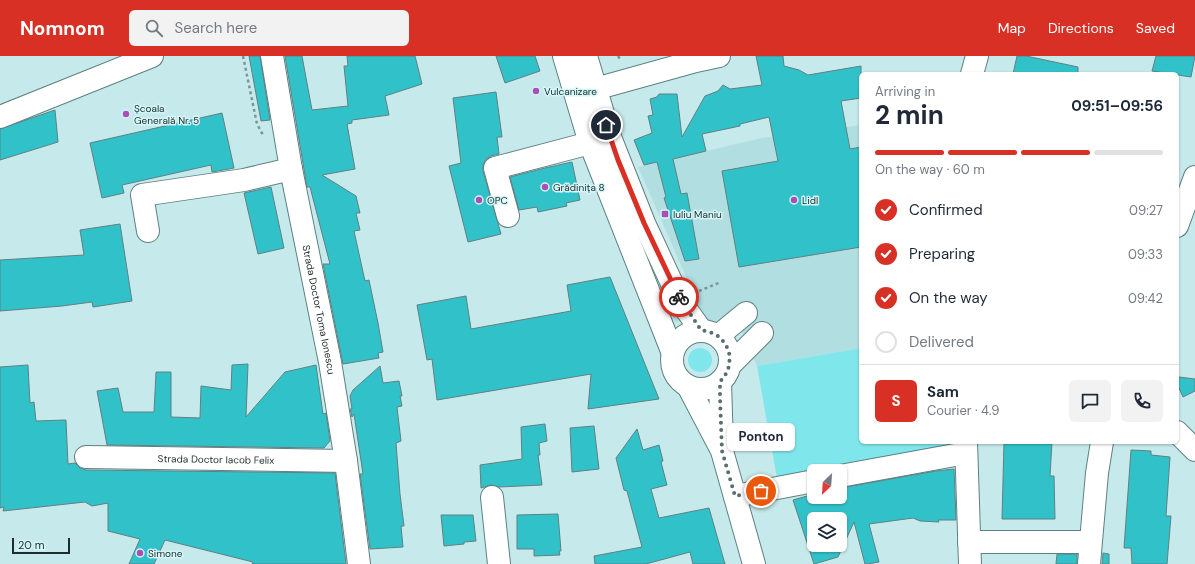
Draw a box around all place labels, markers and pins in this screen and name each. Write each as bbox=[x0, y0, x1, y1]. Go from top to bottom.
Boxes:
place label: Vulcanizare bbox=[544, 85, 597, 98]
marker: Vulcanizare bbox=[531, 86, 541, 96]
place label: Școala Generală Nr. 5 bbox=[134, 102, 199, 127]
pin bbox=[589, 108, 623, 142]
marker: Școala Generală Nr. 5 bbox=[121, 109, 131, 119]
place label: Grădinița 8 bbox=[553, 181, 605, 194]
marker: Grădinița 8 bbox=[540, 182, 550, 192]
place label: OPC bbox=[487, 194, 508, 207]
place label: Lidl bbox=[802, 194, 818, 207]
marker: OPC bbox=[474, 195, 484, 205]
marker: Lidl bbox=[789, 195, 799, 205]
place label: Iuliu Maniu bbox=[673, 208, 722, 221]
marker: Iuliu Maniu bbox=[660, 209, 670, 219]
callout: Ponton bbox=[727, 423, 795, 451]
pin bbox=[744, 474, 778, 508]
place label: Simone bbox=[148, 547, 183, 560]
marker: Simone bbox=[135, 548, 145, 558]

